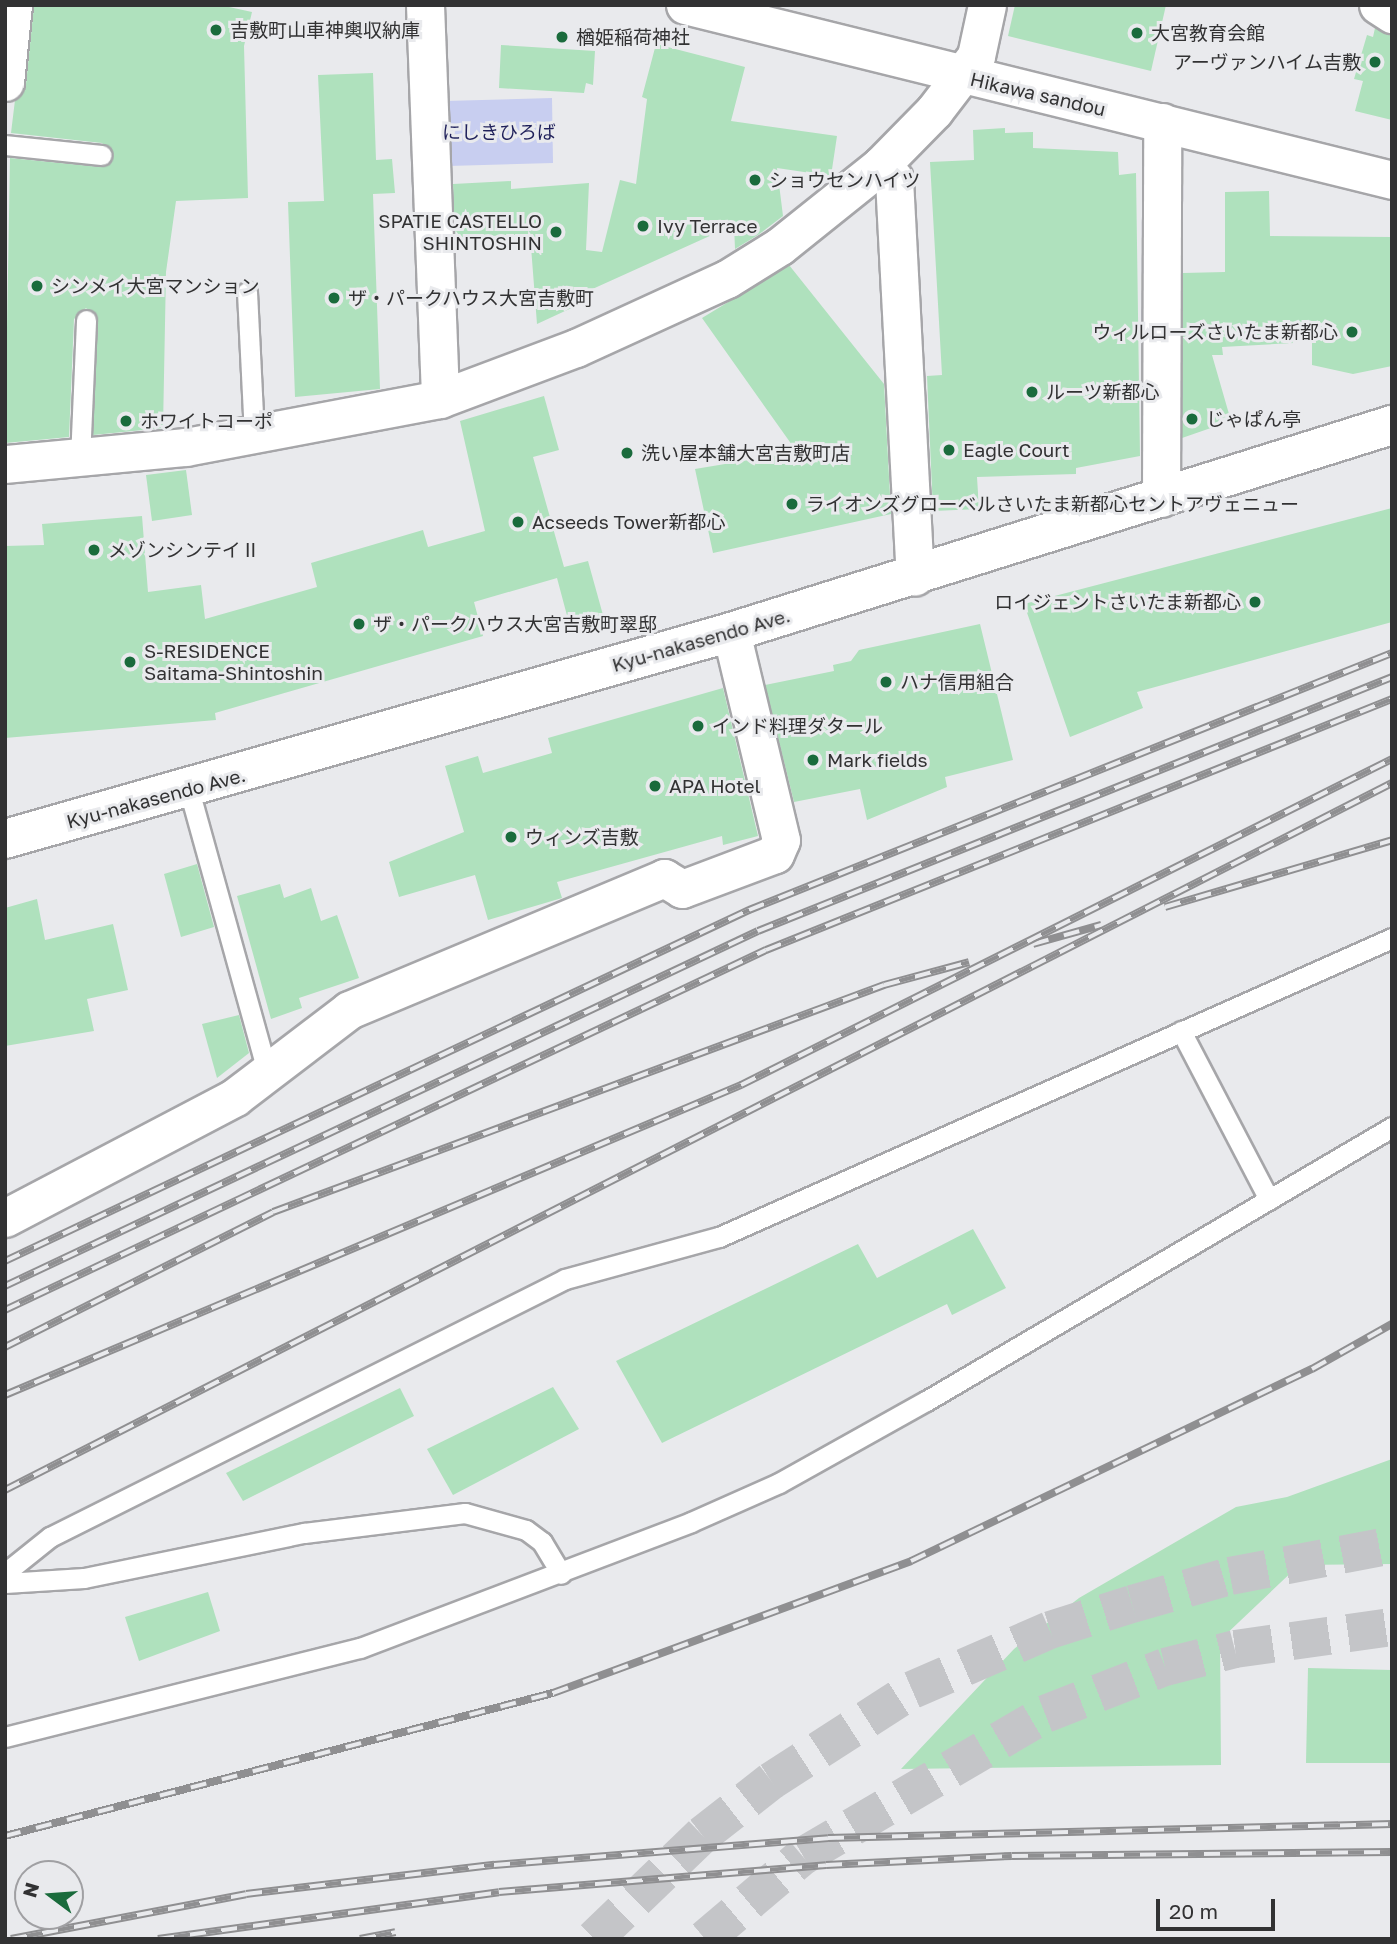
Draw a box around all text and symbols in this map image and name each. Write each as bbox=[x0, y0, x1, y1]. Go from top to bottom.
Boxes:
place label: 吉敷町山車神輿収納庫 bbox=[230, 19, 420, 41]
marker: 吉敷町山車神輿収納庫 bbox=[208, 22, 224, 38]
place label: 大宮教育会館 bbox=[1151, 22, 1265, 44]
marker: 大宮教育会館 bbox=[1129, 25, 1145, 41]
place label: 楢姫稲荷神社 bbox=[576, 26, 690, 48]
marker: 楢姫稲荷神社 bbox=[554, 29, 570, 45]
place label: アーヴァンハイム吉敷 bbox=[1172, 51, 1361, 73]
marker: アーヴァンハイム吉敷 bbox=[1367, 54, 1383, 70]
street label: Hikawa sandou bbox=[968, 67, 1108, 121]
park label: にしきひろば bbox=[442, 121, 556, 143]
place label: ショウセンハイツ bbox=[769, 169, 921, 191]
marker: ショウセンハイツ bbox=[747, 172, 763, 188]
place label: SPATIE CASTELLO SHINTOSHIN bbox=[378, 210, 542, 254]
place label: Ivy Terrace bbox=[657, 215, 757, 237]
marker: Ivy Terrace bbox=[635, 218, 651, 234]
marker: SPATIE CASTELLO SHINTOSHIN bbox=[548, 224, 564, 240]
place label: シンメイ大宮マンション bbox=[51, 275, 260, 297]
marker: シンメイ大宮マンション bbox=[29, 278, 45, 294]
place label: ザ・パークハウス大宮吉敷町 bbox=[348, 287, 595, 309]
marker: ザ・パークハウス大宮吉敷町 bbox=[326, 290, 342, 306]
place label: ウィルローズさいたま新都心 bbox=[1091, 321, 1338, 343]
marker: ウィルローズさいたま新都心 bbox=[1344, 324, 1360, 340]
place label: ルーツ新都心 bbox=[1046, 381, 1160, 403]
marker: ルーツ新都心 bbox=[1024, 384, 1040, 400]
place label: じゃぱん亭 bbox=[1206, 408, 1301, 430]
place label: ホワイトコーポ bbox=[140, 410, 273, 432]
marker: じゃぱん亭 bbox=[1184, 411, 1200, 427]
marker: ホワイトコーポ bbox=[118, 413, 134, 429]
place label: Eagle Court bbox=[963, 439, 1070, 461]
place label: 洗い屋本舗大宮吉敷町店 bbox=[641, 442, 850, 464]
marker: Eagle Court bbox=[941, 442, 957, 458]
marker: 洗い屋本舗大宮吉敷町店 bbox=[619, 445, 635, 461]
place label: ライオンズグローベルさいたま新都心セントアヴェニュー bbox=[806, 493, 1300, 515]
marker: ライオンズグローベルさいたま新都心セントアヴェニュー bbox=[784, 496, 800, 512]
place label: Acseeds Tower新都心 bbox=[532, 511, 725, 533]
marker: Acseeds Tower新都心 bbox=[510, 514, 526, 530]
place label: メゾンシンテイⅡ bbox=[108, 539, 260, 561]
marker: メゾンシンテイⅡ bbox=[86, 542, 102, 558]
place label: ロイジェントさいたま新都心 bbox=[994, 591, 1241, 613]
marker: ロイジェントさいたま新都心 bbox=[1247, 594, 1263, 610]
street label: Kyu-nakasendo Ave. bbox=[609, 604, 793, 676]
place label: ザ・パークハウス大宮吉敷町翠邸 bbox=[373, 613, 658, 635]
marker: ザ・パークハウス大宮吉敷町翠邸 bbox=[351, 616, 367, 632]
place label: S-RESIDENCE Saitama-Shintoshin bbox=[144, 640, 323, 684]
marker: S-RESIDENCE Saitama-Shintoshin bbox=[122, 654, 138, 670]
place label: ハナ信用組合 bbox=[900, 671, 1014, 693]
marker: ハナ信用組合 bbox=[878, 674, 894, 690]
place label: インド料理ダタール bbox=[712, 715, 883, 737]
marker: インド料理ダタール bbox=[690, 718, 706, 734]
place label: Mark fields bbox=[827, 749, 928, 771]
marker: Mark fields bbox=[805, 752, 821, 768]
street label: Kyu-nakasendo Ave. bbox=[64, 763, 248, 833]
place label: APA Hotel bbox=[669, 775, 761, 797]
marker: APA Hotel bbox=[647, 778, 663, 794]
place label: ウィンズ吉敷 bbox=[525, 826, 639, 848]
marker: ウィンズ吉敷 bbox=[503, 829, 519, 845]
north arrow bbox=[14, 1860, 84, 1930]
text: N bbox=[17, 1880, 43, 1900]
scale bar bbox=[1159, 1884, 1278, 1928]
text: 20 m bbox=[1169, 1898, 1218, 1924]

